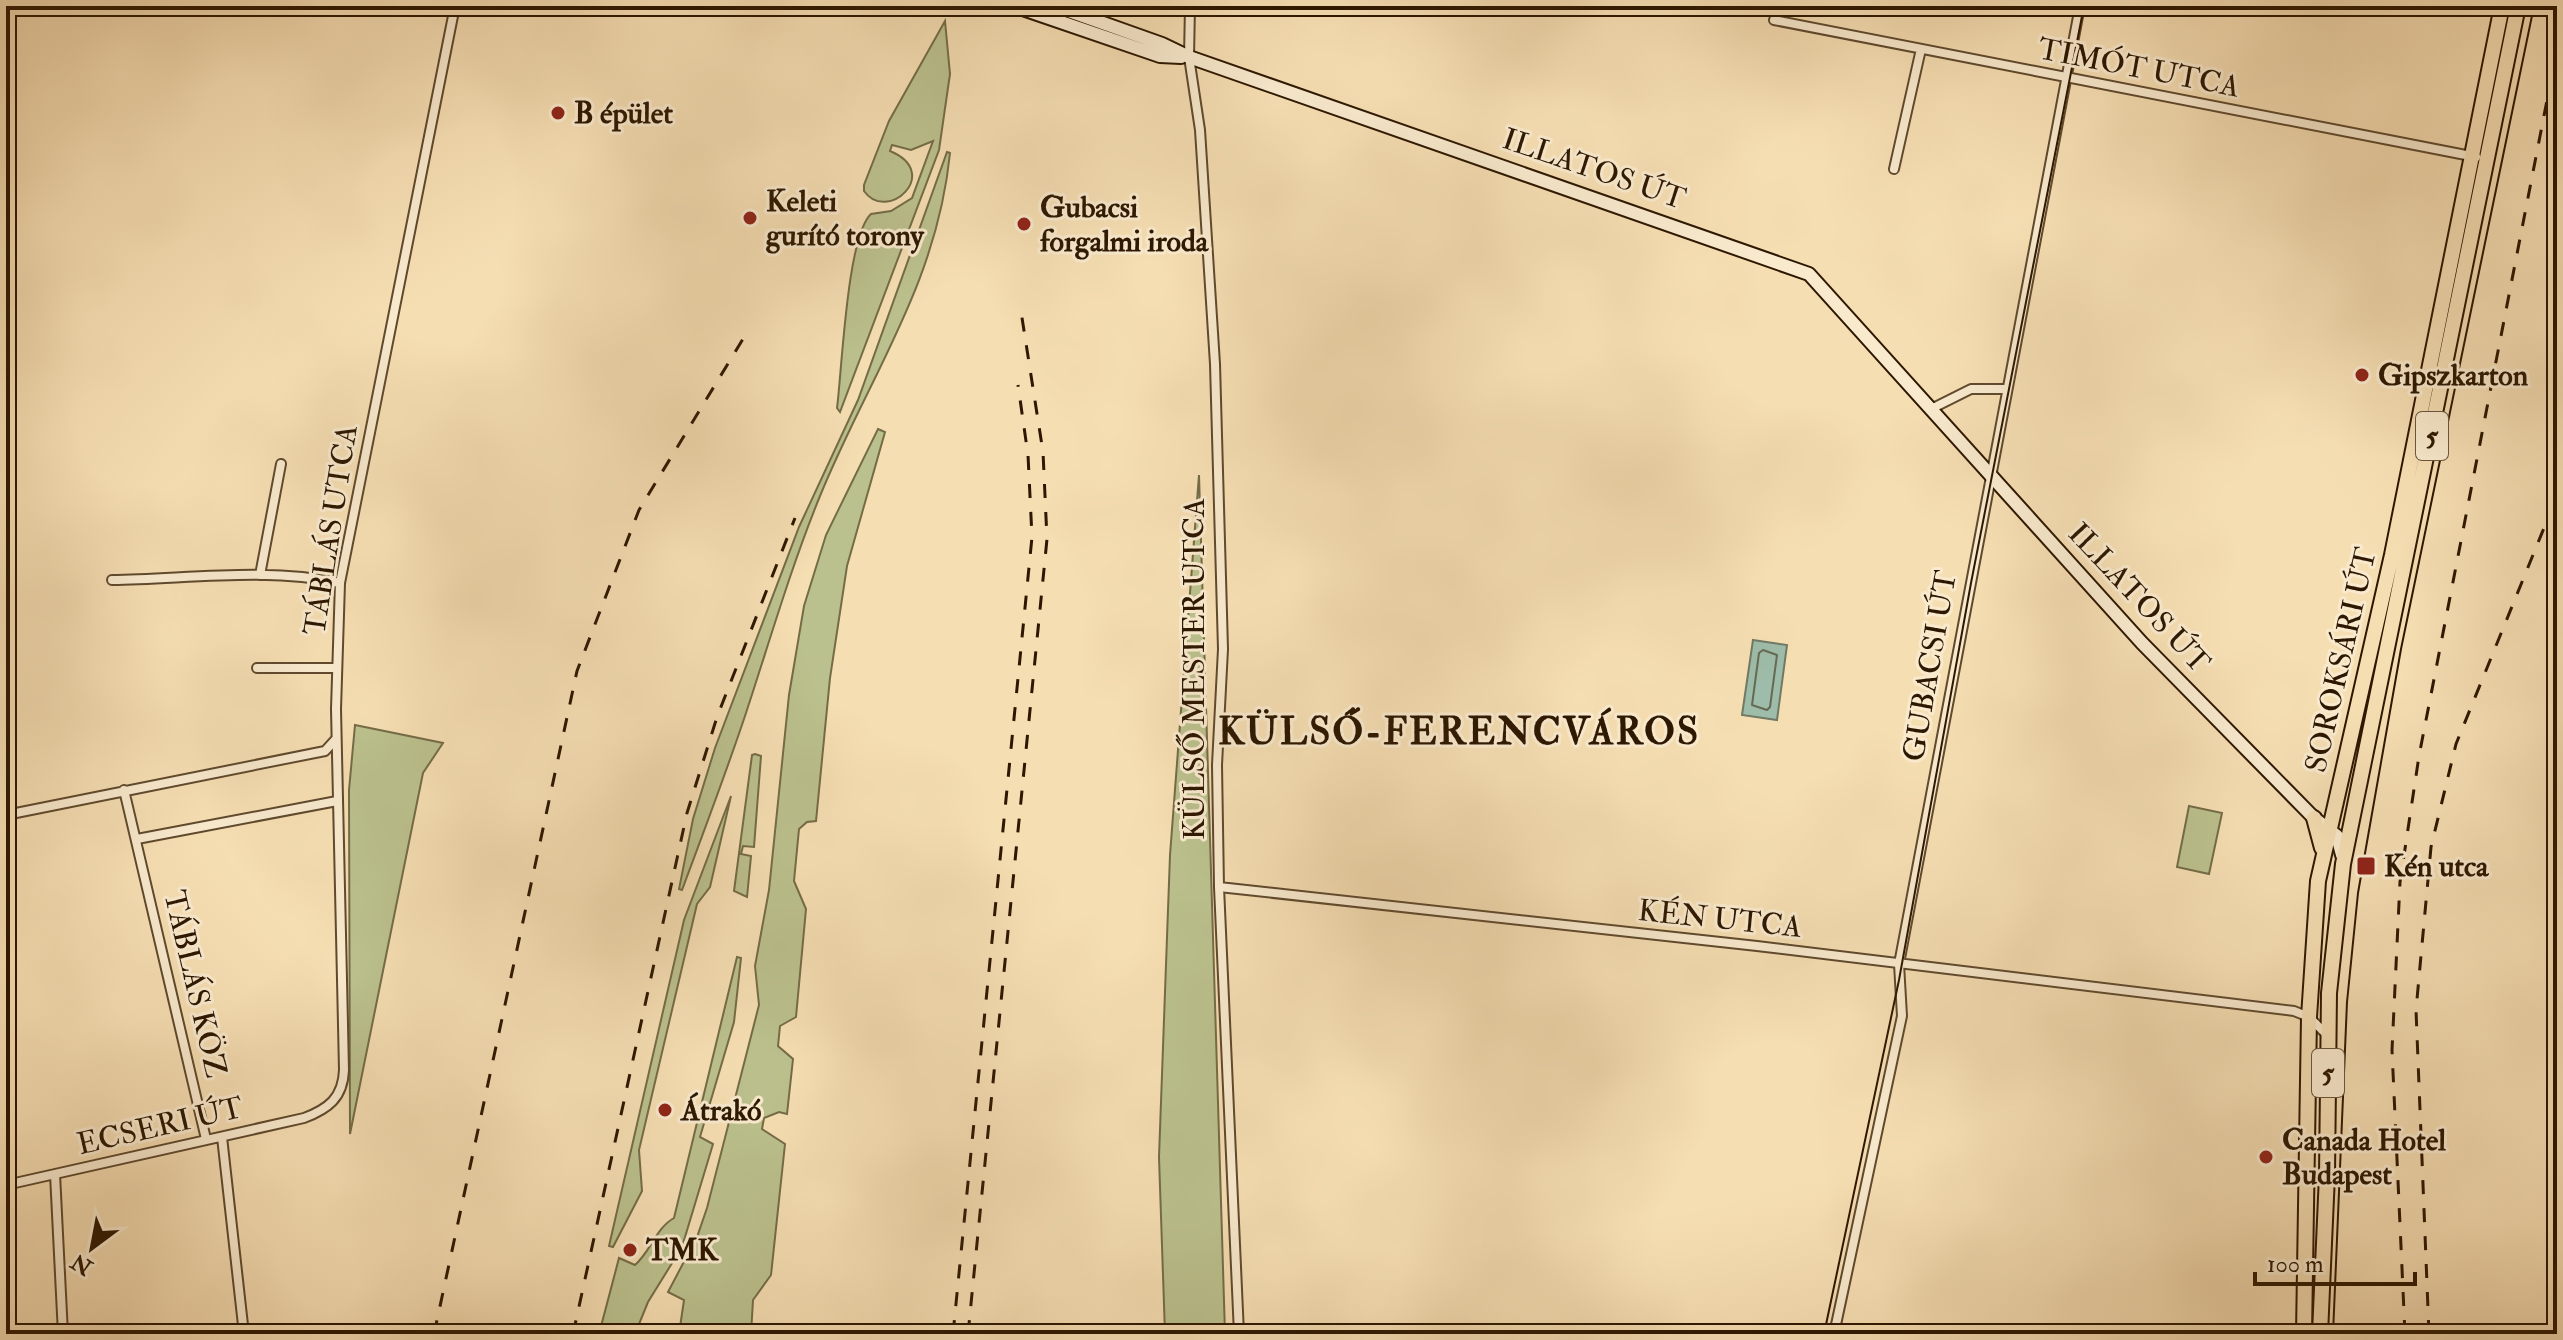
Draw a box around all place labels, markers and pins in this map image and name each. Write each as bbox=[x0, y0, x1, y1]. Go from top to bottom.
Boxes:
place label: B épület bbox=[574, 95, 673, 132]
marker: B épület bbox=[549, 104, 567, 122]
place label: Keleti gurító torony bbox=[766, 183, 926, 254]
place label: Gubacsi forgalmi iroda bbox=[1040, 189, 1210, 260]
marker: Keleti gurító torony bbox=[741, 209, 759, 227]
marker: Gubacsi forgalmi iroda bbox=[1015, 215, 1033, 233]
place label: Gipszkarton bbox=[2378, 357, 2529, 394]
marker: Gipszkarton bbox=[2353, 366, 2371, 384]
place label: Kén utca bbox=[2384, 848, 2490, 885]
marker: Kén utca bbox=[2355, 855, 2377, 877]
place label: Átrakó bbox=[679, 1092, 762, 1129]
marker: Átrakó bbox=[656, 1101, 674, 1119]
place label: Canada Hotel Budapest bbox=[2282, 1122, 2446, 1193]
marker: Canada Hotel Budapest bbox=[2257, 1148, 2275, 1166]
place label: TMK bbox=[645, 1232, 719, 1269]
marker: TMK bbox=[621, 1241, 639, 1259]

